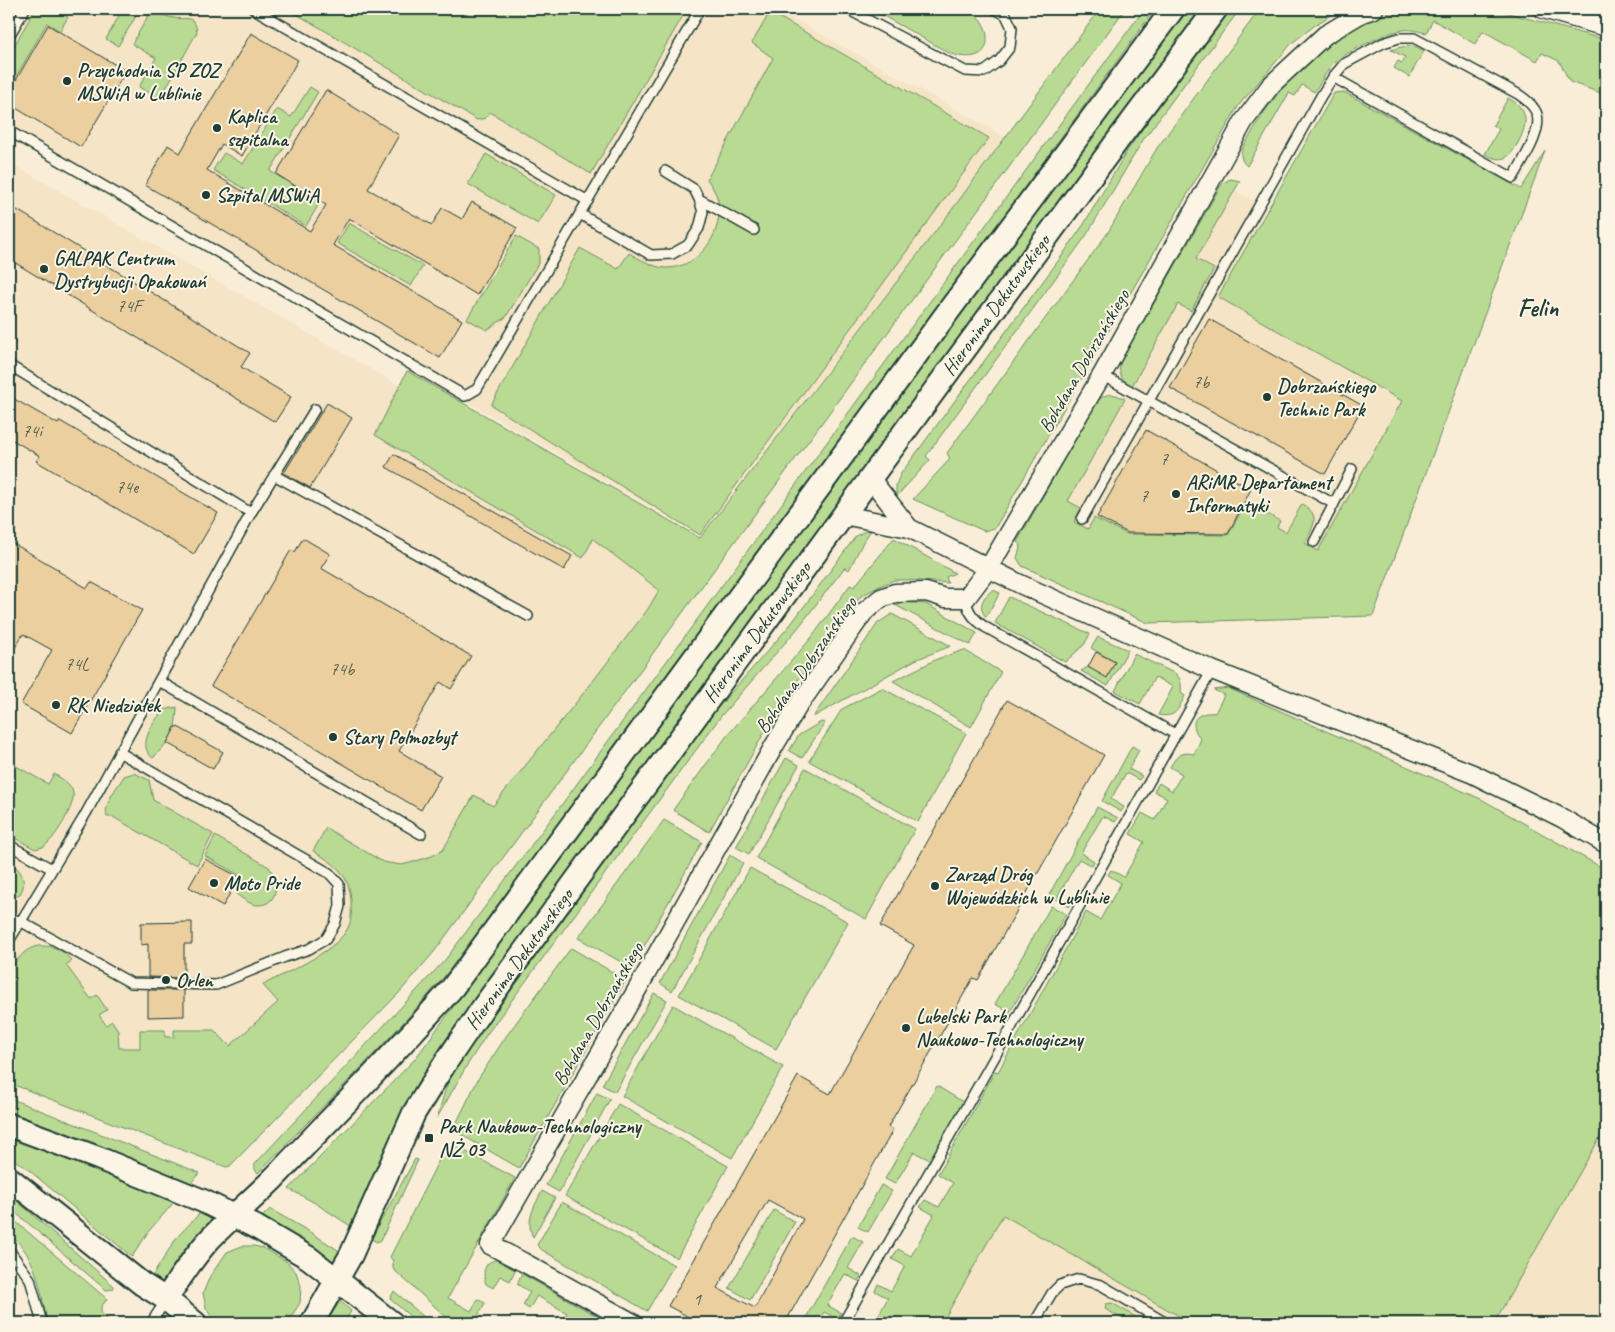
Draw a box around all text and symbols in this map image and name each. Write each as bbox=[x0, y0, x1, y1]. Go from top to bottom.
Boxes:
place label: Przychodnia SP ZOZ MSWiA w Lublinie bbox=[77, 58, 223, 106]
marker: Przychodnia SP ZOZ MSWiA w Lublinie bbox=[61, 75, 73, 87]
place label: Kaplica szpitalna bbox=[227, 104, 289, 152]
marker: Kaplica szpitalna bbox=[211, 122, 223, 134]
place label: Szpital MSWiA bbox=[216, 183, 320, 208]
marker: Szpital MSWiA bbox=[200, 189, 212, 201]
street label: Hieronima Dekutowskiego bbox=[936, 228, 1057, 380]
place label: GALPAK Centrum Dystrybucji Opakowań bbox=[54, 246, 207, 295]
marker: GALPAK Centrum Dystrybucji Opakowań bbox=[38, 263, 50, 275]
street label: Bohdana Dobrzańskiego bbox=[1033, 284, 1136, 437]
district label: Felin bbox=[1518, 292, 1559, 324]
house number: 74F bbox=[117, 295, 145, 317]
house number: 7b bbox=[1193, 371, 1210, 393]
place label: Dobrzańskiego Technic Park bbox=[1277, 374, 1377, 422]
marker: Dobrzańskiego Technic Park bbox=[1261, 391, 1273, 403]
house number: 74i bbox=[22, 420, 44, 442]
house number: 7 bbox=[1160, 448, 1169, 470]
place label: ARiMR Departament Informatyki bbox=[1186, 470, 1335, 518]
house number: 74e bbox=[116, 476, 139, 498]
house number: 7 bbox=[1140, 485, 1149, 507]
marker: ARiMR Departament Informatyki bbox=[1170, 488, 1182, 500]
street label: Hieronima Dekutowskiego bbox=[697, 555, 818, 707]
street label: Bohdana Dobrzańskiego bbox=[750, 591, 863, 738]
house number: 74L bbox=[65, 653, 90, 675]
house number: 74b bbox=[330, 658, 355, 680]
place label: RK Niedziałek bbox=[66, 693, 162, 718]
marker: RK Niedziałek bbox=[50, 699, 62, 711]
place label: Stary Polmozbyt bbox=[343, 725, 459, 751]
marker: Stary Polmozbyt bbox=[327, 731, 339, 743]
place label: Zarząd Dróg Wojewódzkich w Lublinie bbox=[945, 862, 1111, 910]
place label: Moto Pride bbox=[224, 871, 302, 896]
marker: Moto Pride bbox=[208, 877, 220, 889]
marker: Zarząd Dróg Wojewódzkich w Lublinie bbox=[929, 880, 941, 892]
street label: Hieronima Dekutowskiego bbox=[459, 882, 580, 1034]
street label: Bohdana Dobrzańskiego bbox=[547, 937, 650, 1090]
place label: Orlen bbox=[176, 968, 215, 993]
marker: Orlen bbox=[160, 974, 172, 986]
place label: Lubelski Park Naukowo-Technologiczny bbox=[916, 1004, 1085, 1052]
marker: Lubelski Park Naukowo-Technologiczny bbox=[900, 1022, 912, 1034]
place label: Park Naukowo-Technologiczny NŻ 03 bbox=[439, 1114, 643, 1162]
marker: Park Naukowo-Technologiczny NŻ 03 bbox=[423, 1132, 435, 1144]
house number: 1 bbox=[693, 1288, 702, 1310]

